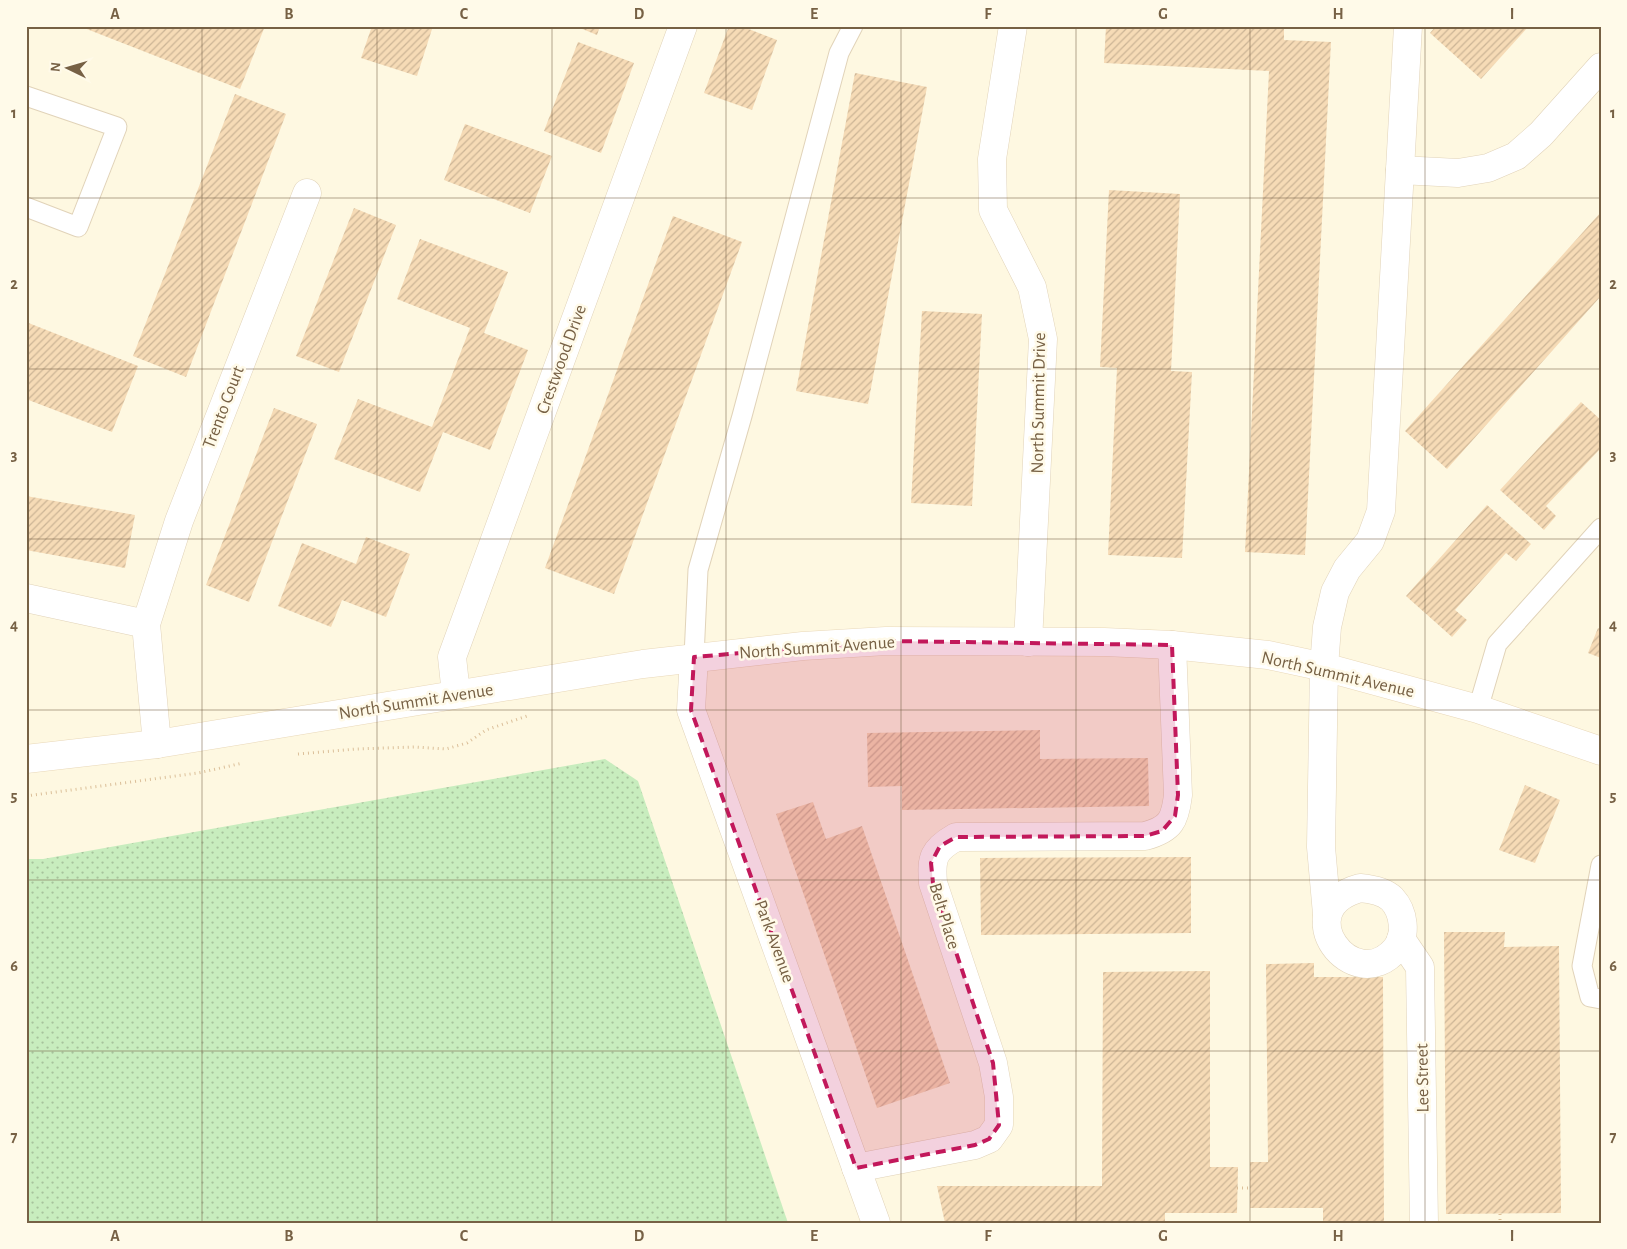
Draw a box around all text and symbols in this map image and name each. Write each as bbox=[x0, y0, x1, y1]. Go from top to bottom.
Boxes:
text: A bbox=[110, 6, 120, 22]
text: B bbox=[284, 6, 294, 22]
text: C bbox=[460, 6, 469, 22]
text: D bbox=[634, 6, 645, 22]
text: E bbox=[810, 6, 818, 22]
text: F bbox=[984, 6, 992, 22]
text: G bbox=[1158, 6, 1168, 22]
text: H bbox=[1332, 6, 1344, 22]
text: I bbox=[1510, 6, 1514, 22]
north arrow bbox=[42, 42, 92, 92]
text: N bbox=[49, 61, 63, 72]
text: 1 bbox=[11, 105, 17, 121]
text: 1 bbox=[1610, 105, 1616, 121]
text: 2 bbox=[10, 276, 18, 292]
text: 2 bbox=[1609, 276, 1617, 292]
street label: Crestwood Drive bbox=[534, 302, 590, 416]
street label: North Summit Drive bbox=[1029, 332, 1049, 474]
street label: Trento Court bbox=[200, 363, 248, 451]
text: 3 bbox=[11, 447, 18, 463]
text: 3 bbox=[1610, 447, 1617, 463]
text: 4 bbox=[10, 617, 18, 633]
text: 4 bbox=[1609, 617, 1617, 633]
street label: North Summit Avenue bbox=[739, 634, 896, 662]
street label: North Summit Avenue bbox=[1260, 649, 1416, 701]
street label: North Summit Avenue bbox=[338, 681, 495, 723]
text: 5 bbox=[11, 788, 18, 804]
text: 5 bbox=[1610, 788, 1617, 804]
street label: Belt Place bbox=[925, 881, 963, 952]
street label: Park Avenue bbox=[751, 898, 797, 985]
text: 6 bbox=[10, 958, 18, 974]
text: 6 bbox=[1609, 958, 1617, 974]
street label: Lee Street bbox=[1413, 1043, 1433, 1113]
text: 7 bbox=[11, 1129, 18, 1145]
text: 7 bbox=[1610, 1129, 1617, 1145]
text: A bbox=[110, 1228, 120, 1244]
text: B bbox=[284, 1228, 294, 1244]
text: C bbox=[460, 1228, 469, 1244]
text: D bbox=[634, 1228, 645, 1244]
text: E bbox=[810, 1228, 818, 1244]
text: F bbox=[984, 1228, 992, 1244]
text: G bbox=[1158, 1228, 1168, 1244]
text: H bbox=[1332, 1228, 1344, 1244]
text: I bbox=[1510, 1228, 1514, 1244]

